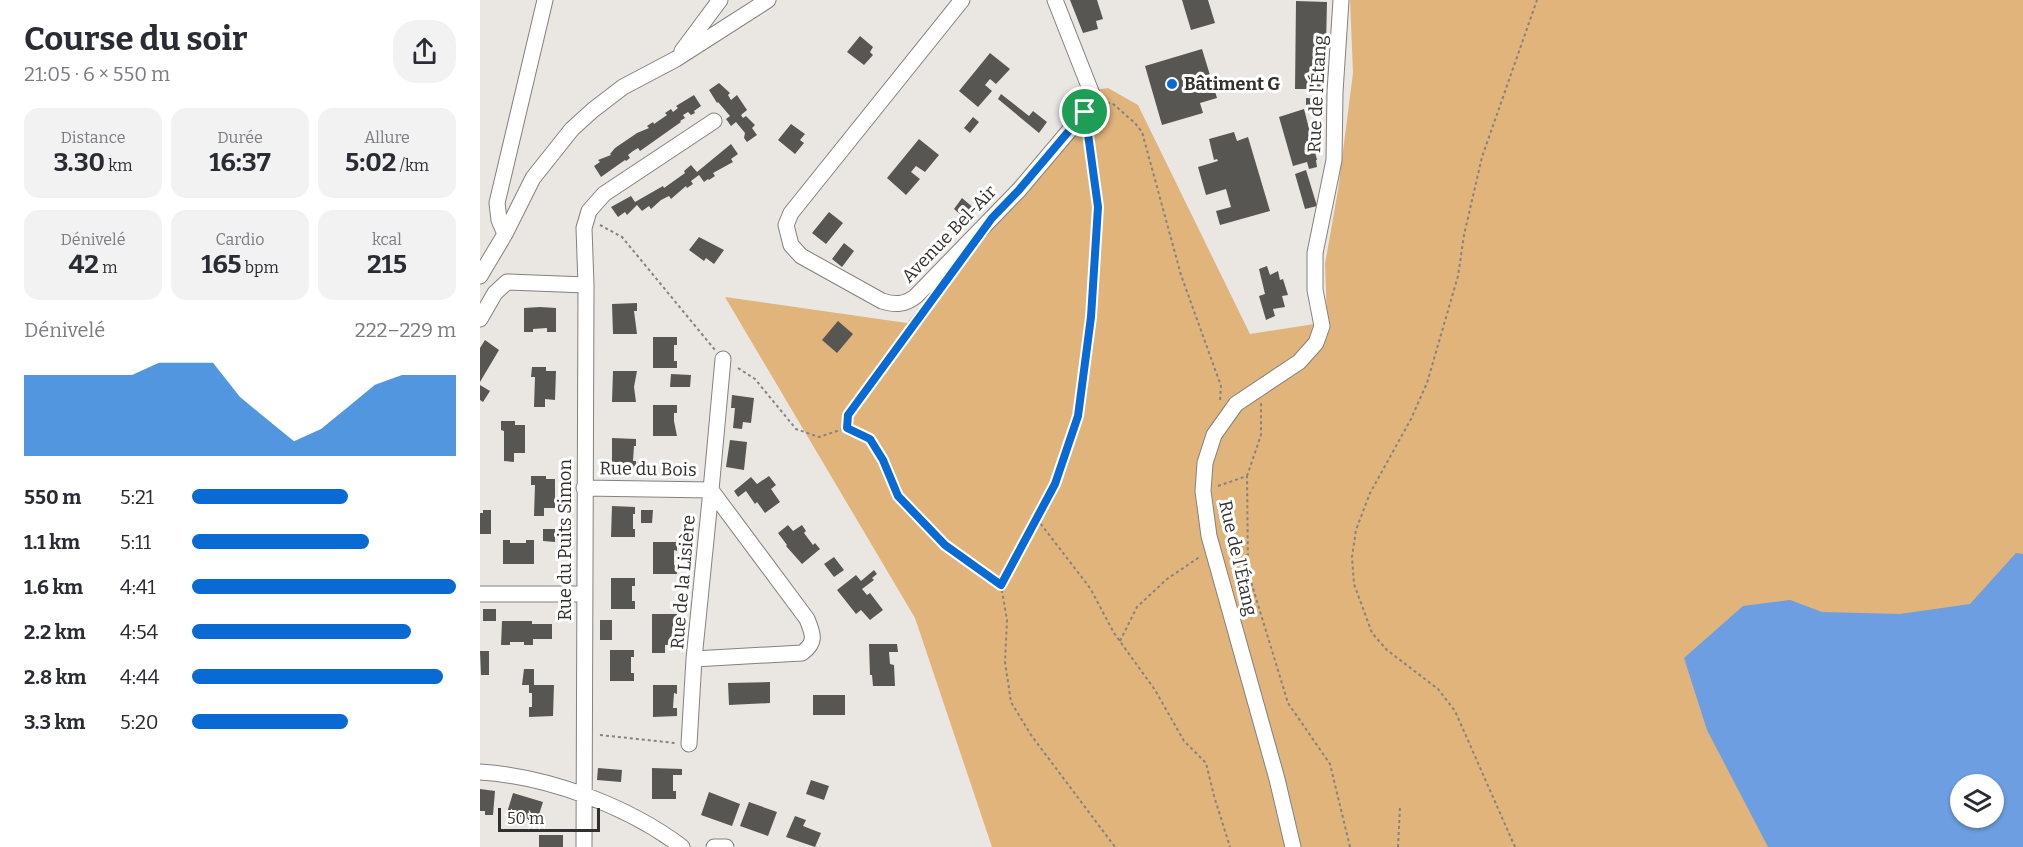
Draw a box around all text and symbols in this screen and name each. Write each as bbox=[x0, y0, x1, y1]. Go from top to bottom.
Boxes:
text: Course du soir bbox=[24, 19, 248, 59]
button: share bbox=[393, 20, 456, 83]
street label: Rue de l'Étang bbox=[1302, 35, 1331, 153]
text: 21:05 · 6 × 550 m bbox=[24, 62, 170, 86]
place label: Bâtiment G bbox=[1184, 73, 1280, 95]
marker: Bâtiment G bbox=[1165, 77, 1179, 91]
pin bbox=[1059, 86, 1110, 137]
icon: arrive bbox=[1068, 95, 1101, 128]
text: Distance bbox=[61, 128, 125, 147]
text: Durée bbox=[217, 128, 263, 147]
text: Allure bbox=[364, 128, 410, 147]
text: 3.30 bbox=[54, 147, 105, 178]
text: 16:37 bbox=[209, 147, 271, 178]
text: 5:02 bbox=[345, 147, 396, 178]
text: km bbox=[105, 156, 132, 175]
text: /km bbox=[396, 156, 429, 175]
street label: Avenue Bel-Air bbox=[897, 181, 1001, 287]
text: Dénivelé bbox=[60, 230, 126, 249]
text: Cardio bbox=[216, 230, 264, 249]
text: kcal bbox=[372, 230, 402, 249]
text: 42 bbox=[69, 249, 99, 280]
text: 165 bbox=[201, 249, 242, 280]
text: 215 bbox=[367, 249, 407, 280]
text: m bbox=[99, 258, 117, 277]
text: bpm bbox=[242, 258, 279, 277]
text: Dénivelé bbox=[24, 318, 105, 342]
text: 222–229 m bbox=[355, 318, 456, 342]
street label: Rue du Bois bbox=[599, 457, 697, 481]
street label: Rue du Puits Simon bbox=[554, 459, 576, 621]
text: 550 m bbox=[24, 485, 81, 509]
text: 5:21 bbox=[120, 485, 154, 509]
street label: Rue de l'Étang bbox=[1214, 498, 1263, 618]
street label: Rue de la Lisière bbox=[666, 514, 700, 650]
text: 1.1 km bbox=[24, 530, 80, 554]
text: 5:11 bbox=[120, 530, 151, 554]
text: 1.6 km bbox=[24, 575, 83, 599]
text: 4:41 bbox=[120, 575, 156, 599]
text: 2.2 km bbox=[24, 620, 86, 644]
text: 4:54 bbox=[120, 620, 158, 644]
text: 2.8 km bbox=[24, 665, 86, 689]
text: 4:44 bbox=[120, 665, 159, 689]
text: 3.3 km bbox=[24, 710, 85, 734]
text: 5:20 bbox=[120, 710, 159, 734]
map controls bbox=[1950, 774, 2004, 828]
button: layers bbox=[1950, 774, 2004, 828]
scale bar bbox=[498, 805, 600, 832]
text: 50 m bbox=[507, 809, 544, 828]

